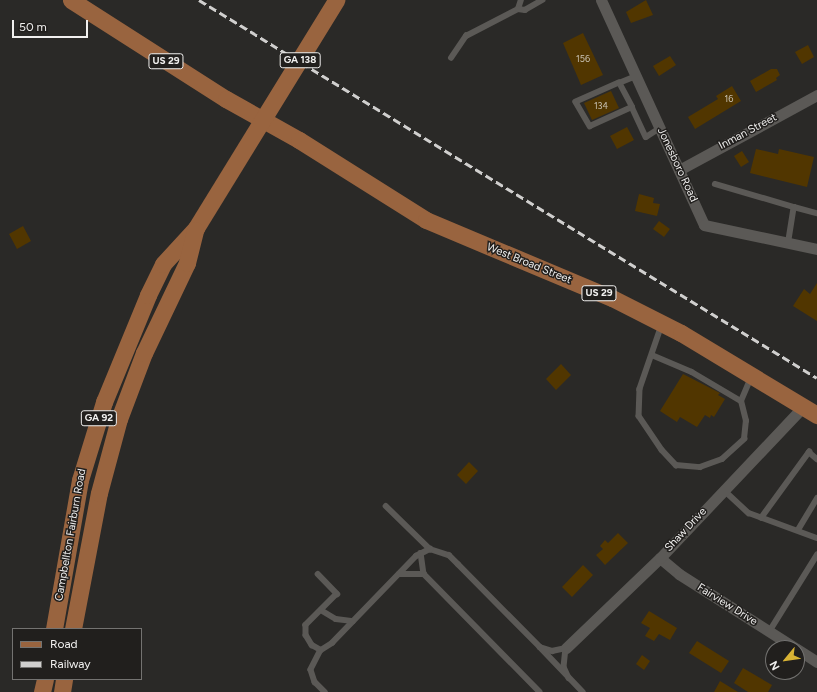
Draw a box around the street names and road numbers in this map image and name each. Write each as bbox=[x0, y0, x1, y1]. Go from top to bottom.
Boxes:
road number: GA 138 bbox=[279, 52, 321, 68]
road number: US 29 bbox=[148, 53, 184, 69]
street label: Inman Street bbox=[717, 111, 779, 153]
street label: Jonesboro Road bbox=[654, 126, 700, 204]
street label: West Broad Street bbox=[485, 241, 573, 287]
road number: US 29 bbox=[581, 285, 617, 301]
road number: GA 92 bbox=[80, 410, 118, 426]
street label: Campbellton Fairburn Road bbox=[53, 468, 89, 602]
street label: Shaw Drive bbox=[662, 505, 710, 555]
street label: Fairview Drive bbox=[694, 581, 760, 629]

